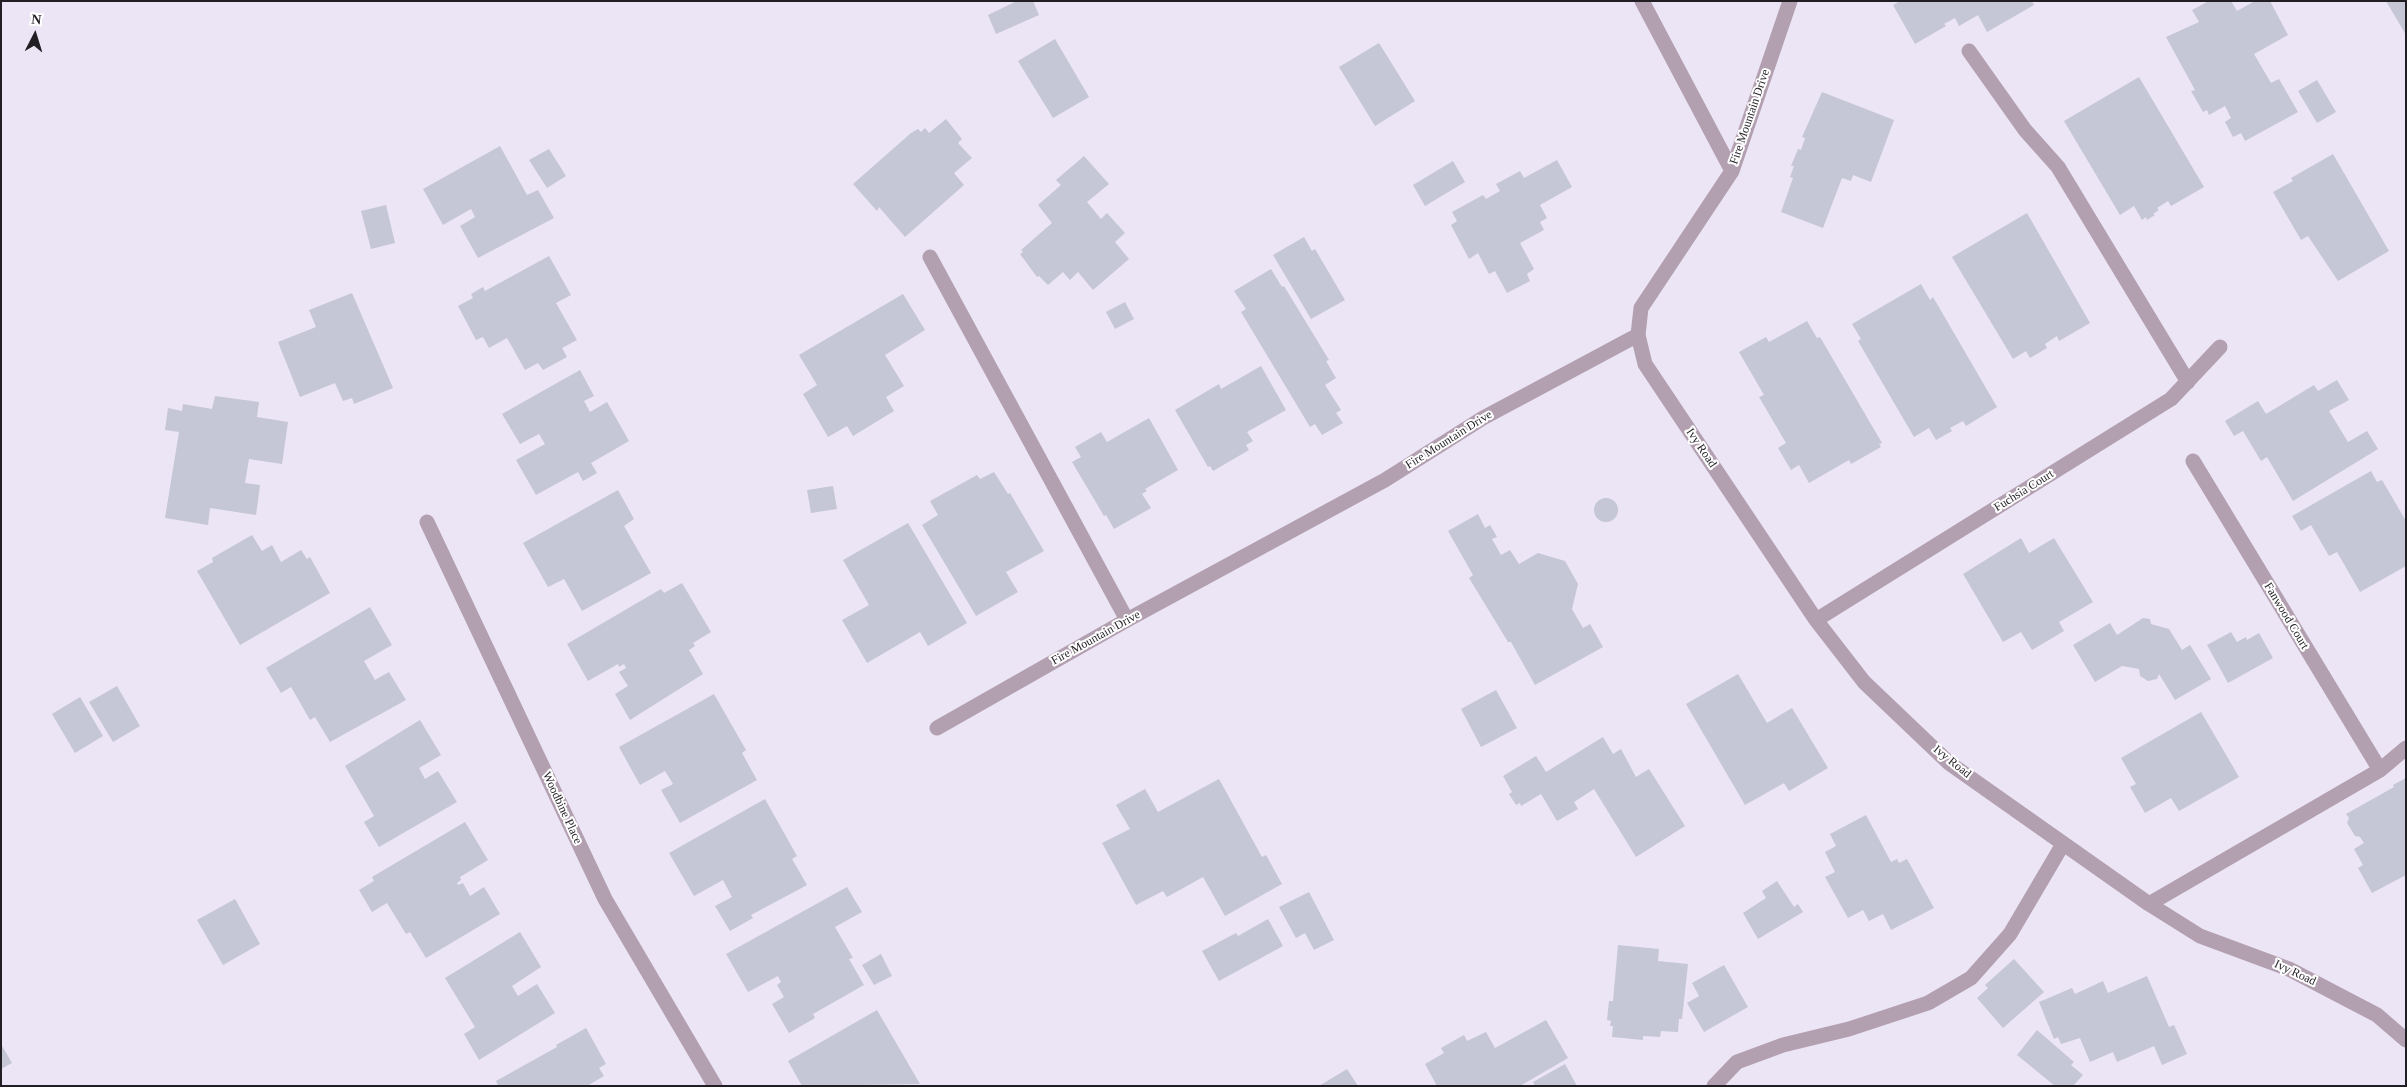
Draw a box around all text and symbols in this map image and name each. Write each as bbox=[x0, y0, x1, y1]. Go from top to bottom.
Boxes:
north arrow bbox=[10, 10, 60, 60]
text: N bbox=[31, 12, 42, 27]
street label: Fire Mountain Drive bbox=[1727, 68, 1773, 166]
street label: Fire Mountain Drive bbox=[1403, 408, 1495, 472]
street label: Ivy Road bbox=[1683, 426, 1719, 470]
street label: Fuchsia Court bbox=[1991, 467, 2057, 515]
street label: Fanwood Court bbox=[2261, 580, 2311, 652]
street label: Fire Mountain Drive bbox=[1049, 608, 1143, 668]
street label: Ivy Road bbox=[1930, 742, 1974, 782]
street label: Woodbine Place bbox=[539, 770, 585, 846]
street label: Ivy Road bbox=[2272, 957, 2318, 989]

